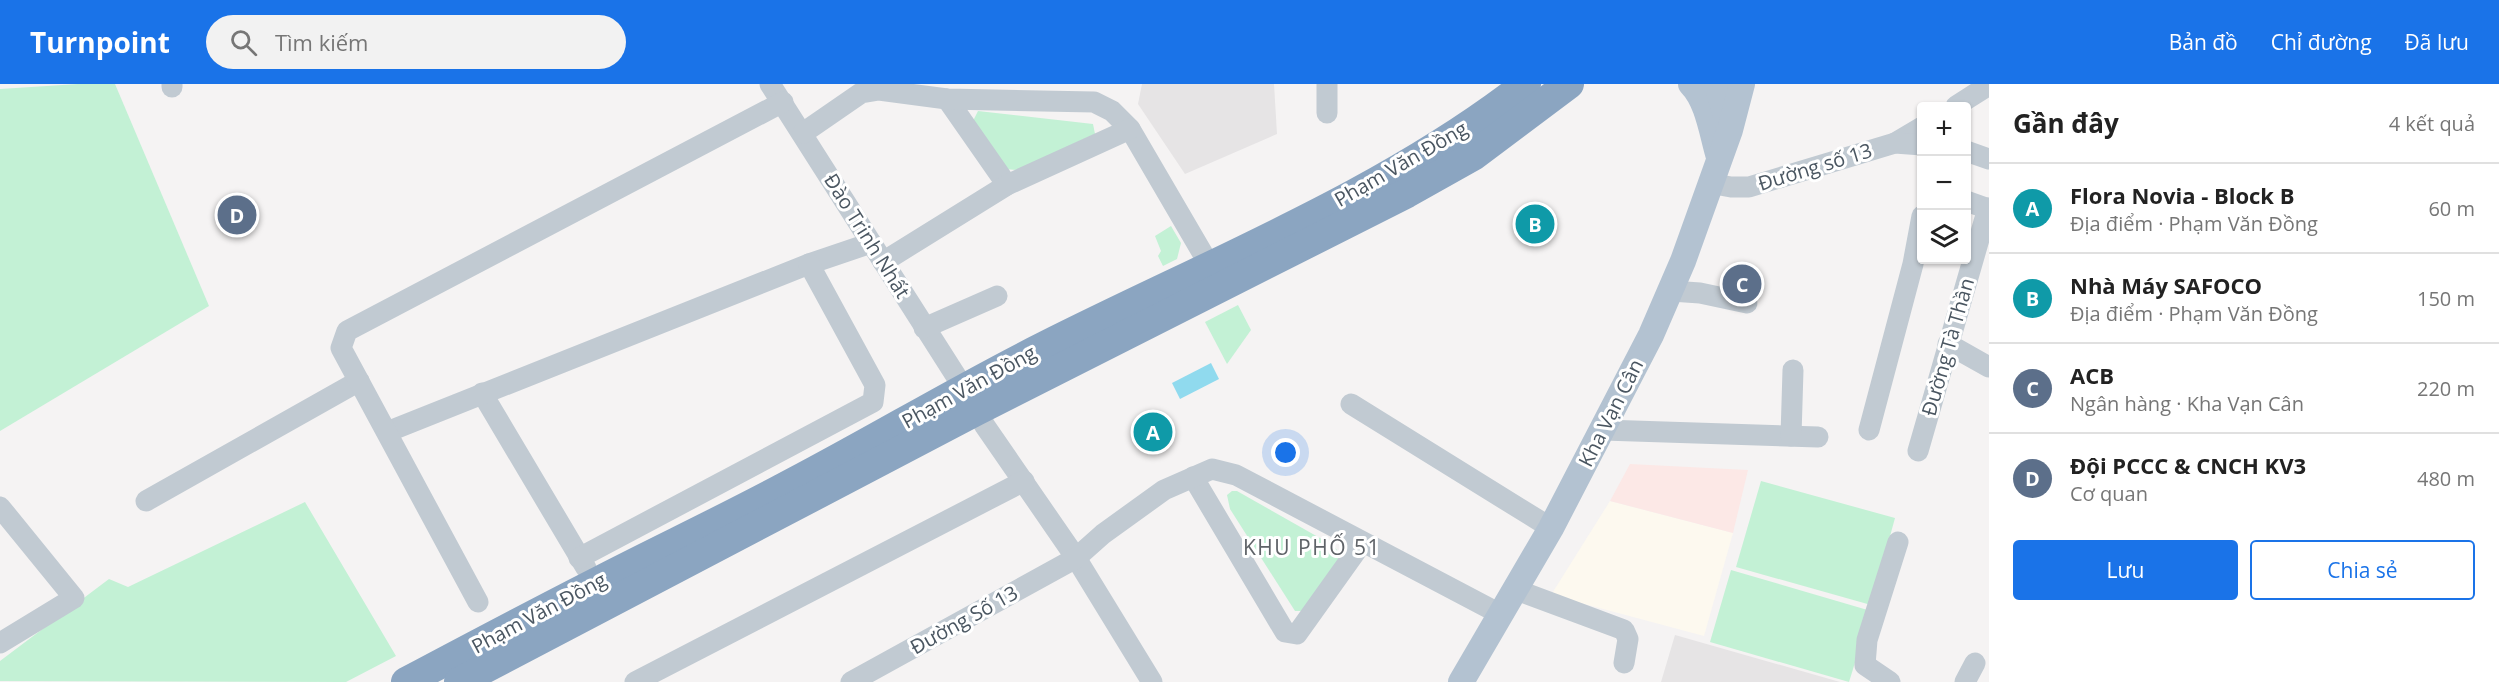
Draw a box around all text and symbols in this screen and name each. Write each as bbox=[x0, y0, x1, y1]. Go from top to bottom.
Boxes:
search box bbox=[206, 15, 626, 69]
text: Turnpoint bbox=[30, 23, 170, 61]
icon: search bbox=[227, 26, 260, 59]
text: Tìm kiếm bbox=[275, 27, 368, 57]
text: Bản đồ bbox=[2169, 28, 2238, 56]
text: Chỉ đường bbox=[2271, 28, 2372, 56]
text: Đã lưu bbox=[2405, 28, 2469, 56]
map controls bbox=[1917, 102, 1971, 264]
button: + bbox=[1917, 102, 1971, 156]
text: Gần đây bbox=[2013, 105, 2119, 141]
text: 4 kết quả bbox=[2389, 110, 2475, 137]
street label: Phạm Văn Đồng bbox=[1329, 114, 1472, 213]
street label: Đường số 13 bbox=[1755, 136, 1875, 197]
button: − bbox=[1917, 156, 1971, 210]
street label: Đào Trinh Nhất bbox=[818, 168, 917, 303]
text: Flora Novia - Block B bbox=[2070, 180, 2295, 210]
pin: D bbox=[218, 192, 256, 238]
text: A bbox=[2026, 195, 2039, 222]
text: 60 m bbox=[2428, 195, 2475, 222]
pin: B bbox=[1516, 202, 1555, 246]
button: layers bbox=[1917, 210, 1971, 264]
text: Địa điểm · Phạm Văn Đồng bbox=[2070, 210, 2318, 237]
pin: C bbox=[1722, 262, 1762, 306]
text: Nhà Máy SAFOCO bbox=[2070, 270, 2262, 300]
street label: Đường Tà Thần bbox=[1915, 275, 1980, 419]
text: B bbox=[2026, 285, 2039, 312]
text: 150 m bbox=[2417, 285, 2475, 312]
text: Địa điểm · Phạm Văn Đồng bbox=[2070, 300, 2318, 327]
street label: Phạm Văn Đồng bbox=[897, 339, 1041, 435]
street label: Kha Vạn Cân bbox=[1572, 354, 1649, 471]
text: ACB bbox=[2070, 360, 2114, 390]
text: C bbox=[2026, 375, 2039, 402]
text: 220 m bbox=[2417, 375, 2475, 402]
text: Ngân hàng · Kha Vạn Cân bbox=[2070, 390, 2304, 417]
pin: A bbox=[1134, 410, 1172, 454]
your location bbox=[1271, 438, 1300, 467]
text: Đội PCCC & CNCH KV3 bbox=[2070, 450, 2306, 480]
text: D bbox=[2025, 465, 2040, 492]
text: 480 m bbox=[2417, 465, 2475, 492]
text: Cơ quan bbox=[2070, 480, 2148, 507]
district label: KHU PHỐ 51 bbox=[1243, 533, 1381, 561]
button: Lưu bbox=[2013, 540, 2238, 600]
button: Chia sẻ bbox=[2250, 540, 2475, 600]
street label: Phạm Văn Đồng bbox=[467, 566, 611, 660]
street label: Đường Số 13 bbox=[905, 579, 1023, 660]

